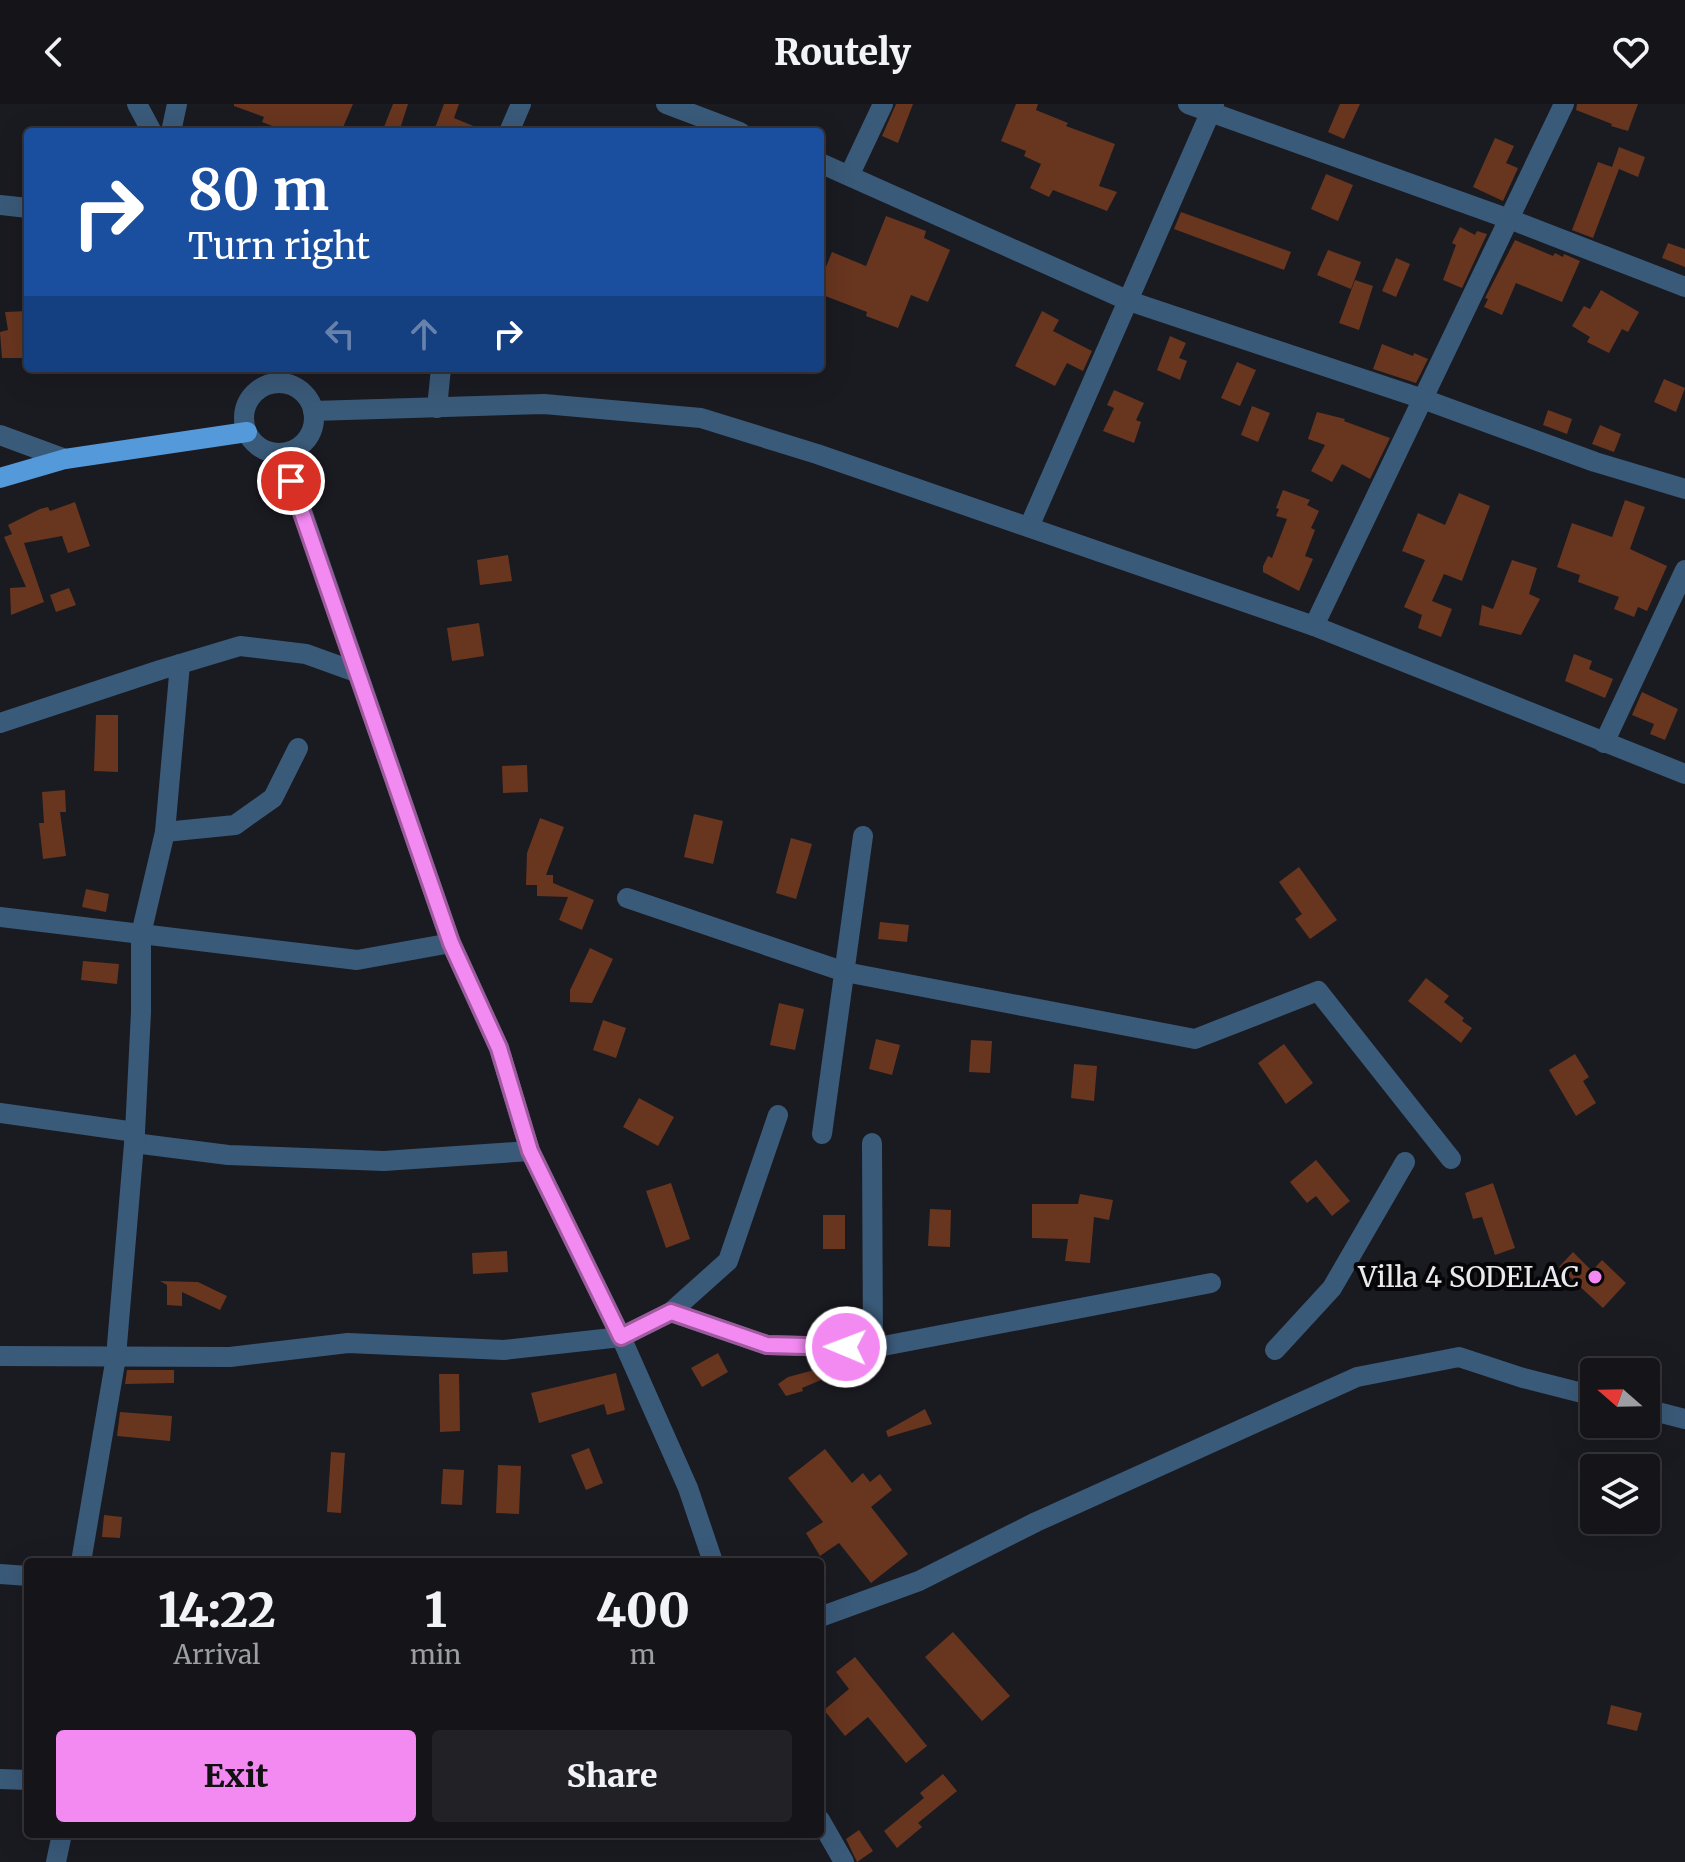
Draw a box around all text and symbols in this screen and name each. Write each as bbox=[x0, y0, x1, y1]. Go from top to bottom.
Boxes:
icon: back bbox=[32, 30, 76, 74]
text: Routely bbox=[774, 30, 911, 75]
icon: heart bbox=[1609, 30, 1653, 74]
text: 80 m bbox=[188, 155, 329, 225]
icon: right bbox=[56, 160, 160, 264]
text: Turn right bbox=[188, 224, 370, 269]
icon: left bbox=[318, 312, 362, 356]
icon: ahead bbox=[402, 312, 446, 356]
icon: right bbox=[486, 312, 530, 356]
pin bbox=[257, 447, 325, 515]
icon: arrive bbox=[269, 459, 313, 503]
place label: Villa 4 SODELAC bbox=[1357, 1259, 1579, 1295]
marker: Villa 4 SODELAC bbox=[1586, 1268, 1604, 1286]
position arrow bbox=[804, 1305, 888, 1389]
north arrow bbox=[1580, 1358, 1660, 1438]
map controls bbox=[1580, 1358, 1660, 1534]
button: layers bbox=[1580, 1454, 1660, 1534]
text: 14:22 bbox=[158, 1580, 276, 1640]
text: 1 bbox=[424, 1580, 447, 1640]
text: 400 bbox=[595, 1580, 690, 1640]
text: Arrival bbox=[174, 1638, 260, 1671]
text: min bbox=[410, 1638, 461, 1671]
text: m bbox=[630, 1638, 656, 1671]
button: Exit bbox=[56, 1730, 416, 1822]
button: Share bbox=[432, 1730, 792, 1822]

